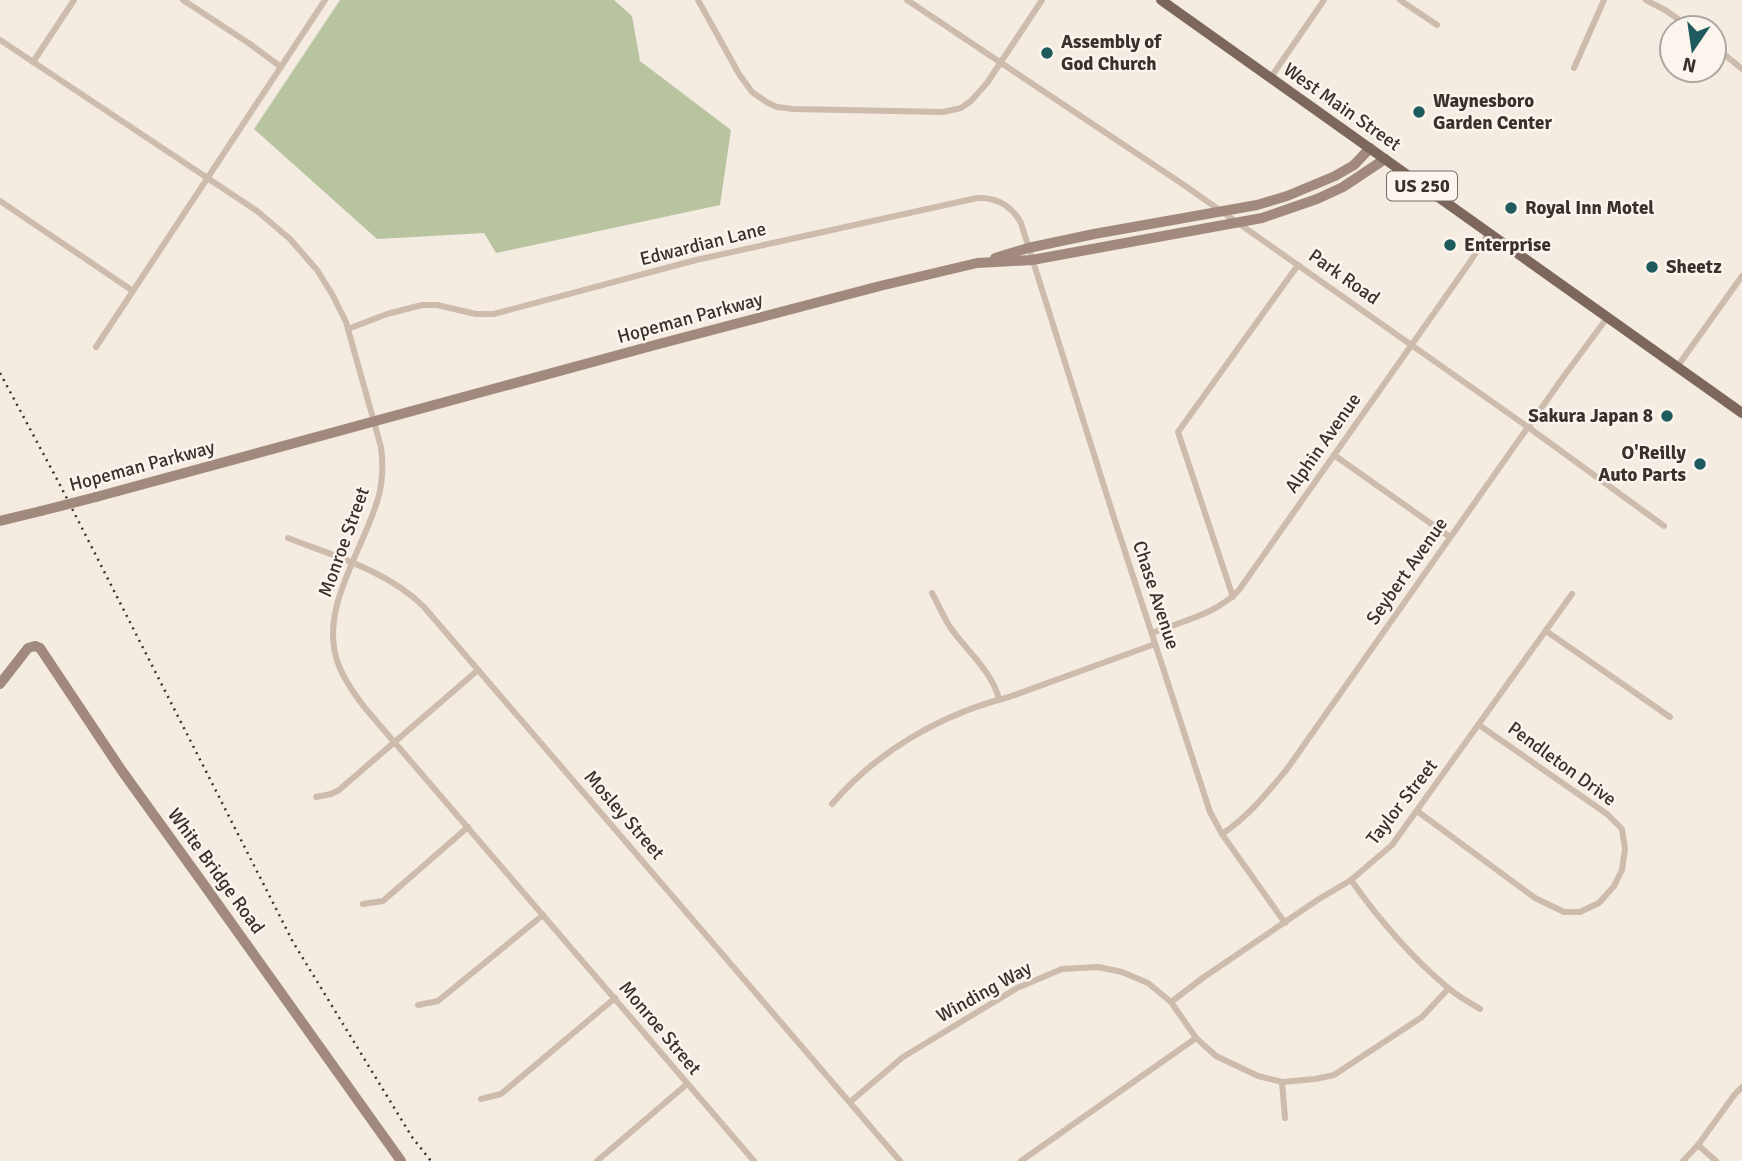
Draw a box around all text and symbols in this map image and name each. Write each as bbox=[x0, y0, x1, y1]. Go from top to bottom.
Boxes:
north arrow bbox=[1658, 14, 1728, 84]
place label: Assembly of God Church bbox=[1061, 30, 1162, 76]
marker: Assembly of God Church bbox=[1039, 45, 1055, 61]
text: N bbox=[1680, 51, 1699, 78]
street label: West Main Street bbox=[1278, 58, 1406, 157]
place label: Waynesboro Garden Center bbox=[1433, 89, 1552, 135]
marker: Waynesboro Garden Center bbox=[1411, 104, 1427, 120]
road number: US 250 bbox=[1387, 172, 1457, 201]
place label: Royal Inn Motel bbox=[1525, 196, 1654, 220]
marker: Royal Inn Motel bbox=[1503, 200, 1519, 216]
street label: Edwardian Lane bbox=[637, 217, 769, 271]
place label: Enterprise bbox=[1464, 233, 1551, 257]
marker: Enterprise bbox=[1442, 237, 1458, 253]
street label: Park Road bbox=[1304, 244, 1384, 310]
place label: Sheetz bbox=[1666, 255, 1722, 279]
marker: Sheetz bbox=[1644, 259, 1660, 275]
street label: Hopeman Parkway bbox=[614, 287, 766, 349]
street label: Alphin Avenue bbox=[1280, 388, 1366, 498]
place label: Sakura Japan 8 bbox=[1528, 404, 1653, 428]
marker: Sakura Japan 8 bbox=[1659, 408, 1675, 424]
street label: Hopeman Parkway bbox=[66, 435, 218, 497]
place label: O'Reilly Auto Parts bbox=[1598, 441, 1687, 487]
marker: O'Reilly Auto Parts bbox=[1692, 456, 1708, 472]
street label: Monroe Street bbox=[313, 483, 375, 600]
street label: Seybert Avenue bbox=[1361, 513, 1453, 629]
street label: Chase Avenue bbox=[1127, 538, 1185, 652]
street label: Pendleton Drive bbox=[1503, 717, 1621, 811]
street label: Taylor Street bbox=[1361, 754, 1443, 850]
street label: Mosley Street bbox=[579, 765, 670, 865]
street label: White Bridge Road bbox=[162, 803, 270, 939]
street label: Winding Way bbox=[932, 956, 1036, 1028]
street label: Monroe Street bbox=[614, 976, 706, 1080]

